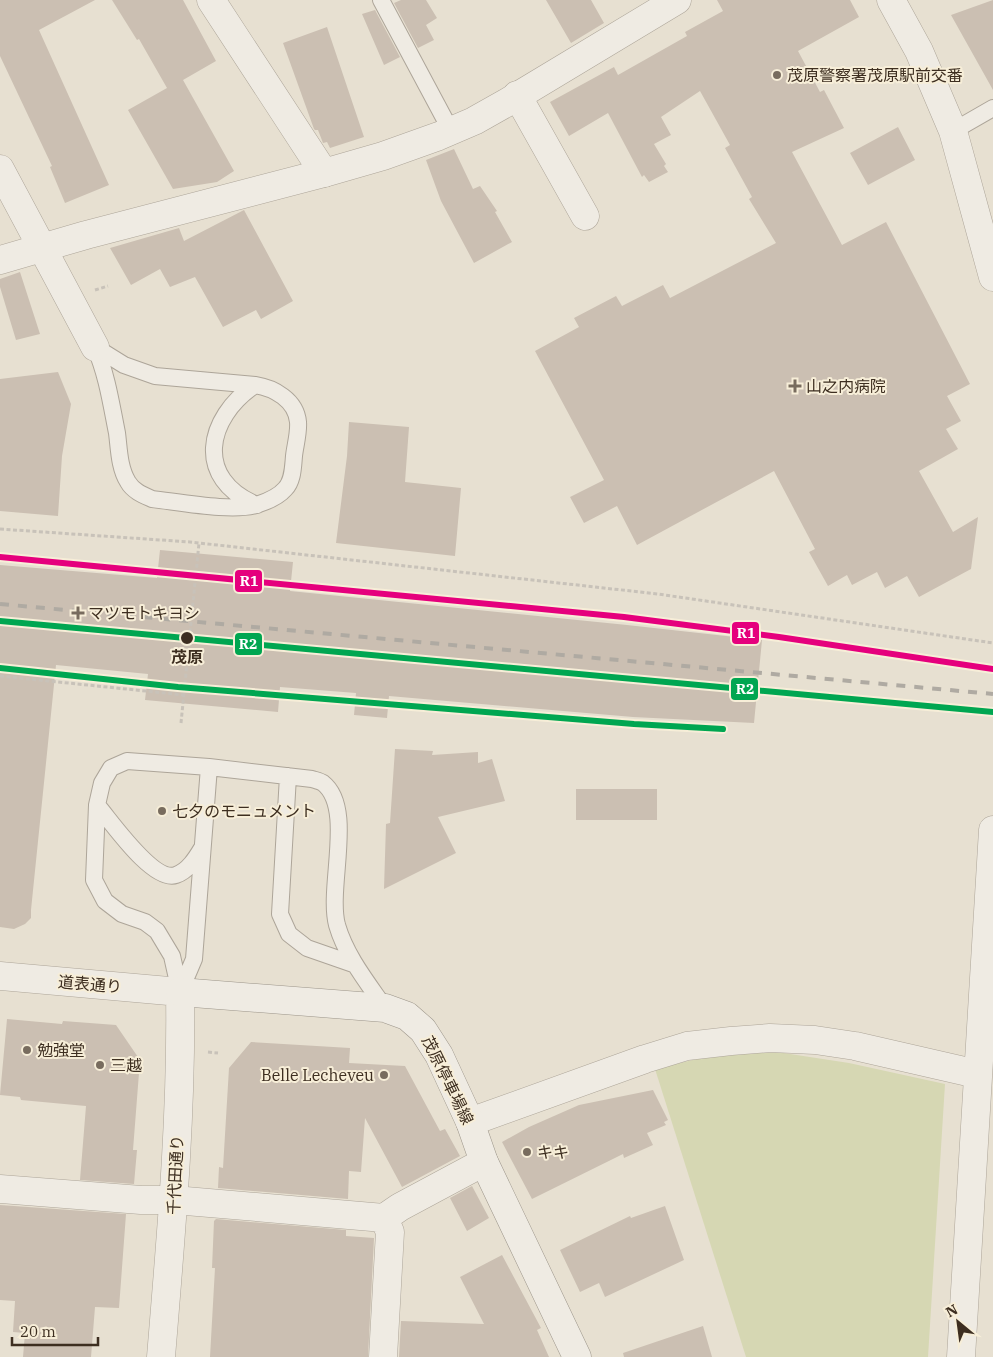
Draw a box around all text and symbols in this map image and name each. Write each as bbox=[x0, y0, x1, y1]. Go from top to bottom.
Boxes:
place label: 茂原警察署茂原駅前交番 bbox=[787, 65, 963, 85]
marker: 茂原警察署茂原駅前交番 bbox=[771, 69, 783, 81]
place label: 山之内病院 bbox=[806, 376, 886, 396]
marker: 山之内病院 bbox=[788, 379, 802, 393]
line badge: R1 bbox=[234, 569, 263, 593]
text: R1 bbox=[240, 572, 258, 590]
place label: マツモトキヨシ bbox=[88, 603, 200, 623]
marker: マツモトキヨシ bbox=[72, 607, 84, 619]
line badge: R1 bbox=[731, 621, 760, 645]
text: R1 bbox=[737, 624, 755, 642]
marker: 茂原 bbox=[179, 630, 195, 646]
line badge: R2 bbox=[234, 632, 263, 656]
text: R2 bbox=[239, 635, 257, 653]
place label: 茂原 bbox=[171, 647, 203, 667]
line badge: R2 bbox=[730, 677, 759, 701]
text: R2 bbox=[736, 680, 754, 698]
place label: 七夕のモニュメント bbox=[172, 801, 316, 821]
marker: 七夕のモニュメント bbox=[156, 805, 168, 817]
street label: 道表通り bbox=[57, 971, 123, 997]
street label: 茂原停車場線 bbox=[418, 1032, 478, 1128]
place label: 勉強堂 bbox=[37, 1040, 85, 1060]
marker: 勉強堂 bbox=[21, 1044, 33, 1056]
place label: 三越 bbox=[110, 1055, 142, 1075]
marker: 三越 bbox=[94, 1059, 106, 1071]
place label: Belle Lecheveu bbox=[261, 1065, 374, 1085]
marker: Belle Lecheveu bbox=[378, 1069, 390, 1081]
street label: 千代田通り bbox=[163, 1135, 187, 1215]
place label: キキ bbox=[537, 1142, 569, 1162]
marker: キキ bbox=[521, 1146, 533, 1158]
north arrow bbox=[933, 1297, 983, 1347]
text: N bbox=[942, 1300, 961, 1321]
scale bar bbox=[12, 1314, 99, 1346]
text: 20 m bbox=[20, 1322, 56, 1341]

